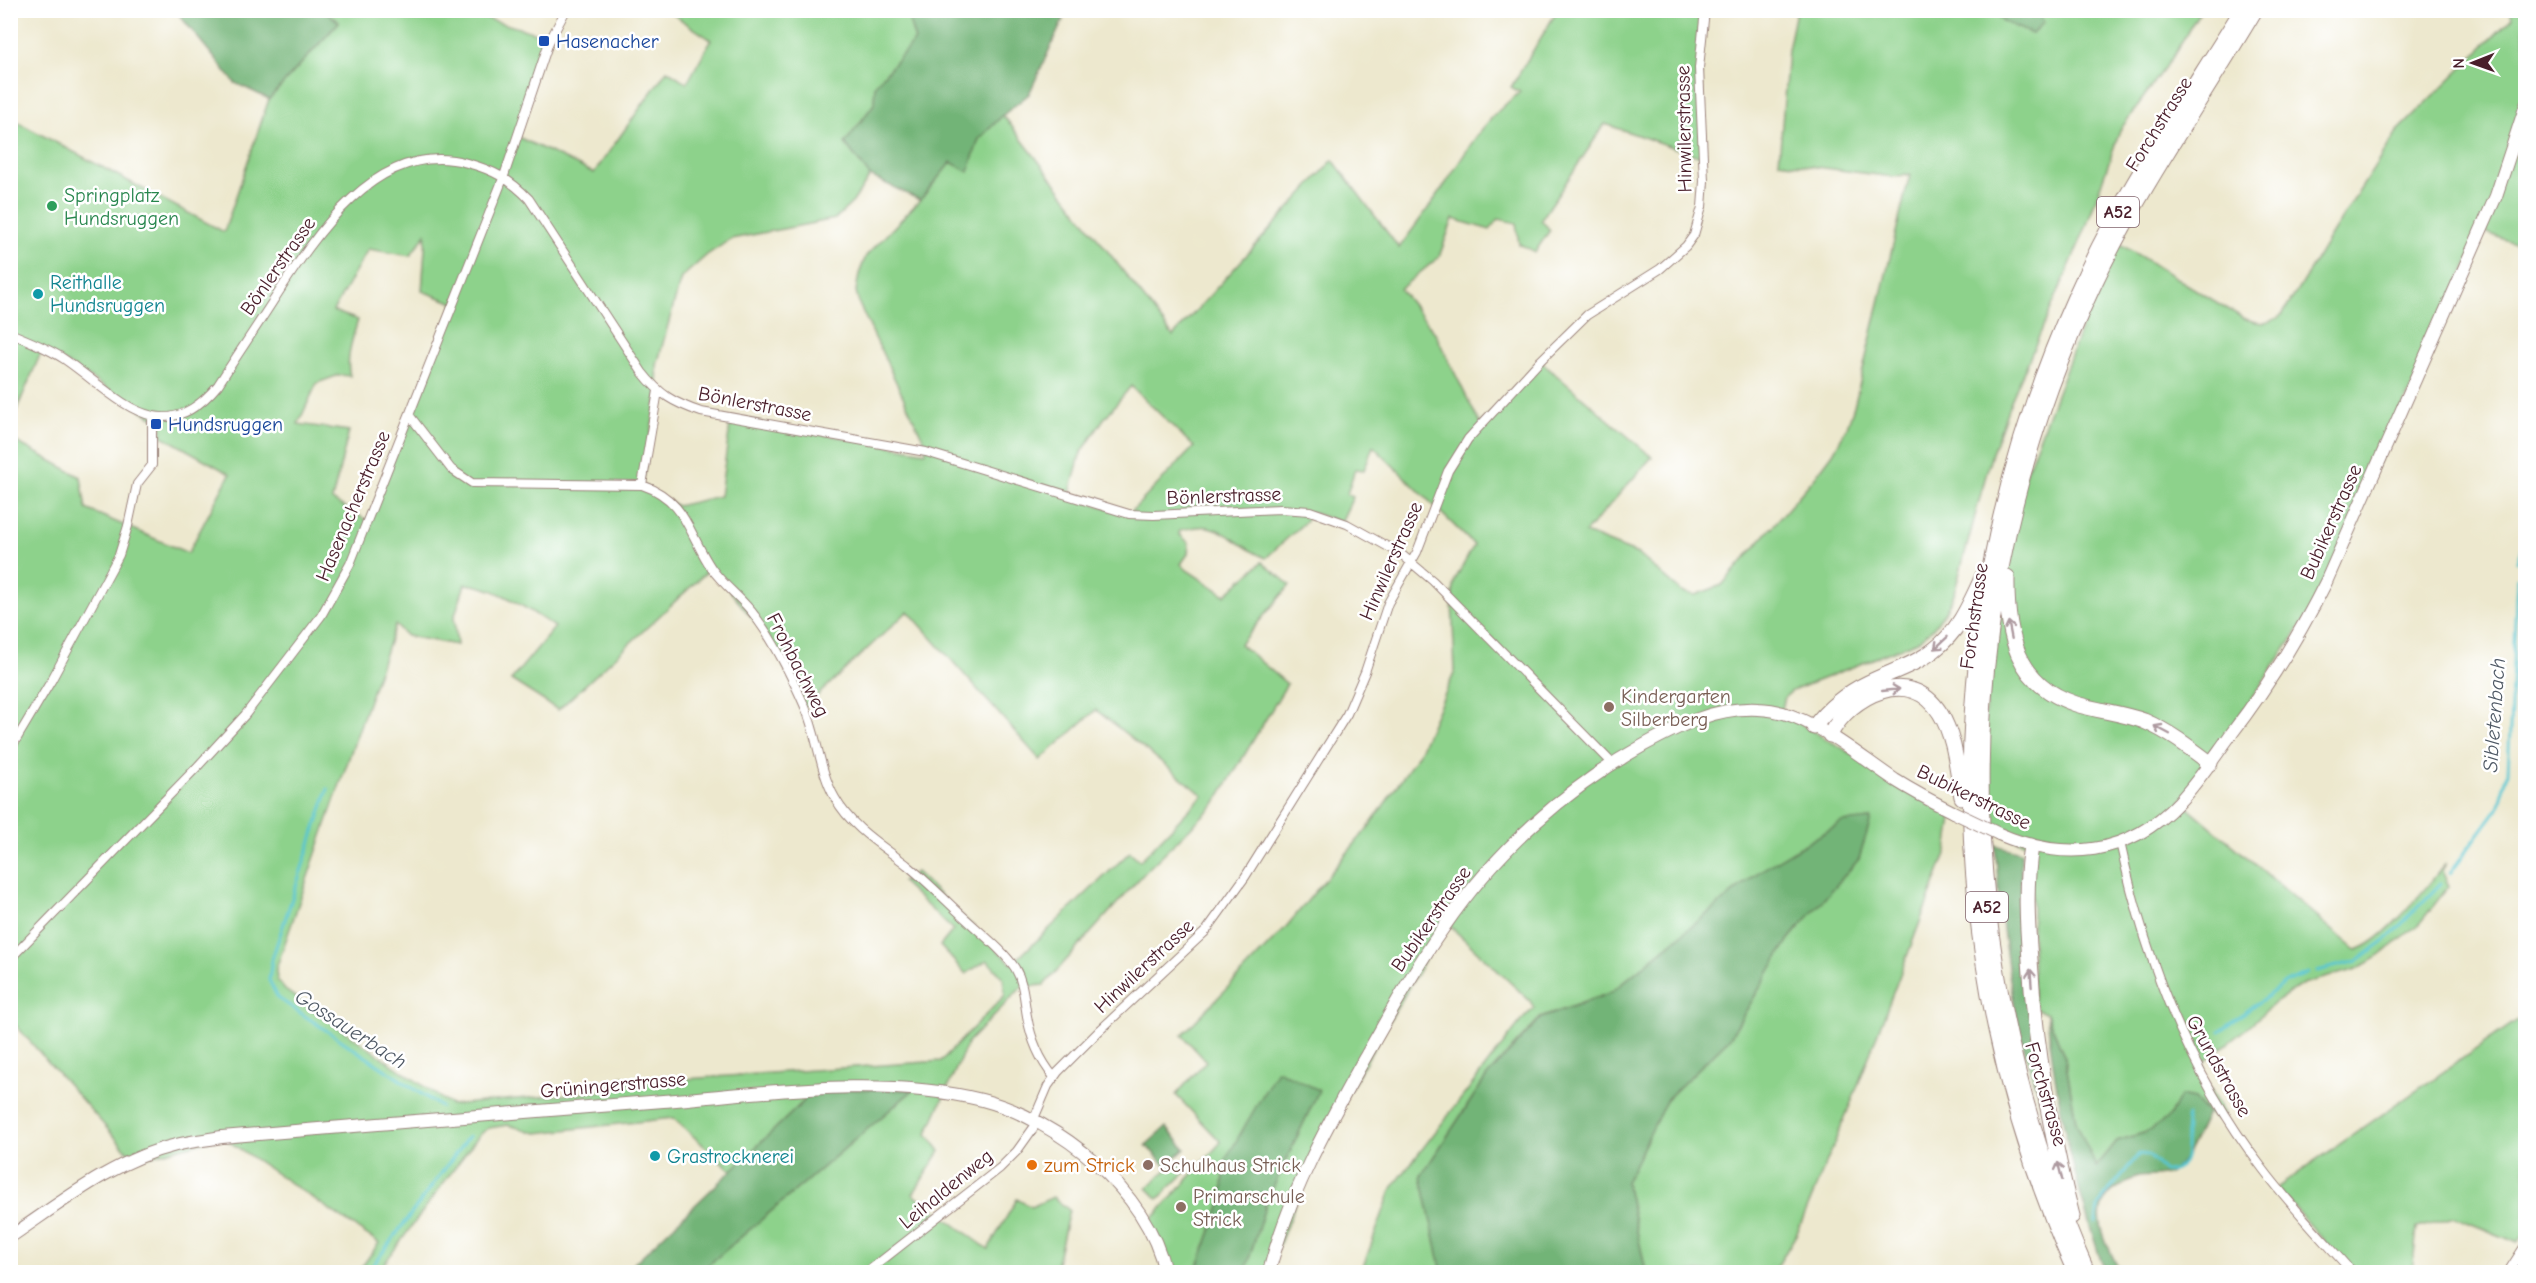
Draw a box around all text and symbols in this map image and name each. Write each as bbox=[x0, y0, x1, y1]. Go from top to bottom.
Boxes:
place label: Hasenacher bbox=[556, 30, 659, 53]
north arrow bbox=[2443, 33, 2503, 93]
marker: Hasenacher bbox=[537, 34, 551, 48]
text: N bbox=[2450, 58, 2468, 69]
street label: Hinwilerstrasse bbox=[1671, 65, 1697, 193]
street label: Forchstrasse bbox=[2121, 72, 2197, 176]
place label: Springplatz Hundsruggen bbox=[64, 184, 179, 230]
road number: A52 bbox=[2097, 197, 2139, 227]
marker: Springplatz Hundsruggen bbox=[45, 199, 59, 213]
street label: Bönlerstrasse bbox=[236, 212, 320, 320]
place label: Reithalle Hundsruggen bbox=[50, 271, 165, 317]
marker: Reithalle Hundsruggen bbox=[31, 287, 45, 301]
street label: Bönlerstrasse bbox=[696, 382, 814, 426]
place label: Hundsruggen bbox=[168, 413, 283, 436]
marker: Hundsruggen bbox=[149, 417, 163, 431]
street label: Hasenacherstrasse bbox=[311, 427, 395, 585]
street label: Bubikerstrasse bbox=[2295, 461, 2367, 583]
street label: Bönlerstrasse bbox=[1166, 483, 1282, 509]
street label: Hinwilerstrasse bbox=[1355, 498, 1427, 624]
street label: Forchstrasse bbox=[1955, 561, 1993, 671]
street label: Frohbachweg bbox=[762, 609, 834, 721]
one-way arrow bbox=[2004, 620, 2015, 640]
one-way arrow bbox=[1934, 636, 1949, 650]
water label: Sibletenbach bbox=[2478, 657, 2510, 773]
one-way arrow bbox=[1880, 684, 1900, 695]
place label: Kindergarten Silberberg bbox=[1621, 685, 1731, 731]
marker: Kindergarten Silberberg bbox=[1602, 700, 1616, 714]
one-way arrow bbox=[2154, 724, 2171, 736]
street label: Bubikerstrasse bbox=[1913, 760, 2035, 834]
street label: Bubikerstrasse bbox=[1386, 862, 1476, 976]
road number: A52 bbox=[1966, 892, 2008, 922]
street label: Hinwilerstrasse bbox=[1090, 914, 1198, 1018]
one-way arrow bbox=[2025, 969, 2036, 988]
water label: Gossauerbach bbox=[291, 984, 411, 1074]
street label: Grundstrasse bbox=[2182, 1011, 2256, 1121]
street label: Forchstrasse bbox=[2020, 1039, 2072, 1149]
street label: Grüningerstrasse bbox=[539, 1067, 687, 1103]
street label: Leihaldenweg bbox=[895, 1144, 997, 1234]
place label: Grastrocknerei bbox=[667, 1145, 794, 1168]
marker: Grastrocknerei bbox=[648, 1149, 662, 1163]
place label: zum Strick bbox=[1044, 1154, 1135, 1177]
place label: Schulhaus Strick bbox=[1160, 1154, 1301, 1177]
marker: zum Strick bbox=[1025, 1158, 1039, 1172]
marker: Schulhaus Strick bbox=[1141, 1158, 1155, 1172]
one-way arrow bbox=[2054, 1161, 2066, 1180]
place label: Primarschule Strick bbox=[1193, 1185, 1305, 1231]
marker: Primarschule Strick bbox=[1174, 1200, 1188, 1214]

